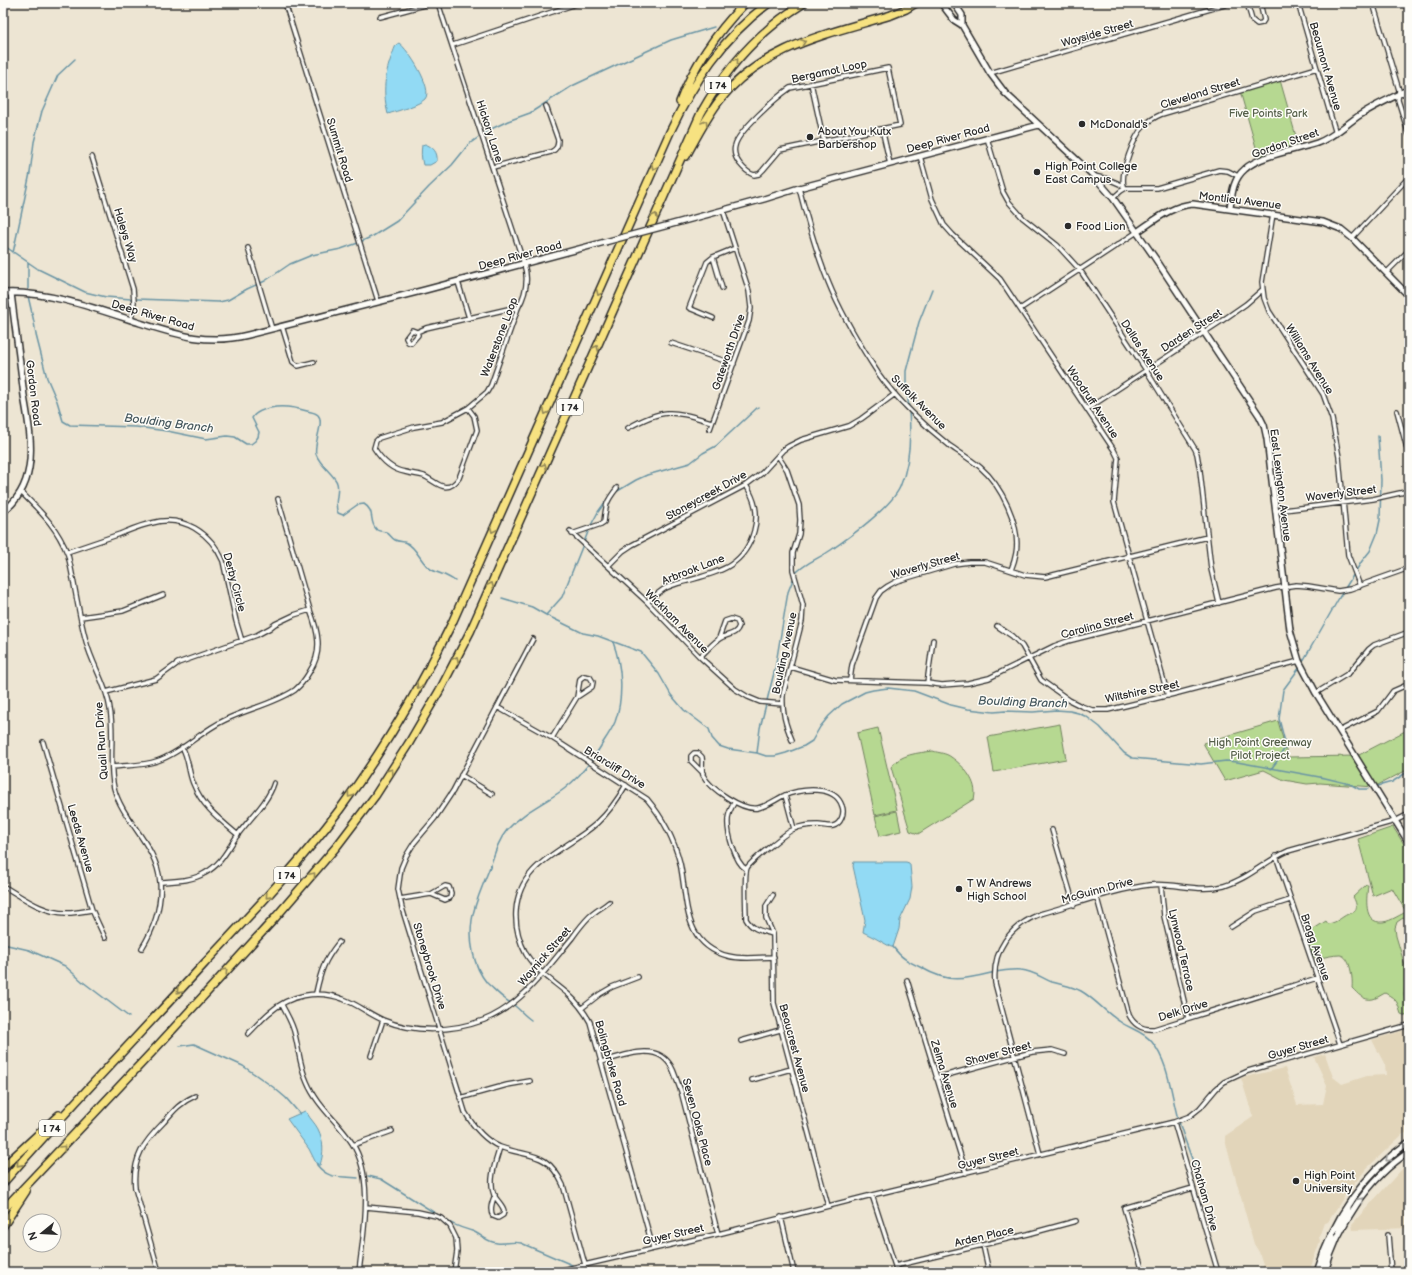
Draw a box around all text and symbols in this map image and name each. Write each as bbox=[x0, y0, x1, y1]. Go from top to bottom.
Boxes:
street label: Wayside Street bbox=[1060, 17, 1135, 50]
street label: Beaumont Avenue bbox=[1307, 20, 1344, 112]
one-way arrow bbox=[800, 38, 807, 46]
street label: Bergamot Loop bbox=[790, 57, 868, 86]
one-way arrow bbox=[732, 58, 739, 65]
street label: Cleveland Street bbox=[1159, 75, 1242, 112]
road number: I 74 bbox=[705, 77, 731, 93]
street label: Hickory Lane bbox=[473, 98, 506, 164]
park label: Five Points Park bbox=[1229, 107, 1308, 120]
street label: Summit Road bbox=[324, 116, 355, 184]
place label: McDonald's bbox=[1090, 118, 1148, 131]
marker: McDonald's bbox=[1077, 119, 1087, 129]
one-way arrow bbox=[700, 120, 707, 127]
street label: Deep River Road bbox=[905, 121, 991, 156]
place label: About You Kutx Barbershop bbox=[818, 125, 891, 151]
street label: Gordon Street bbox=[1250, 126, 1321, 161]
marker: About You Kutx Barbershop bbox=[805, 132, 815, 142]
place label: High Point College East Campus bbox=[1045, 160, 1138, 186]
one-way arrow bbox=[651, 163, 659, 171]
marker: High Point College East Campus bbox=[1032, 167, 1042, 177]
street label: Montlieu Avenue bbox=[1198, 189, 1282, 212]
street label: Haleys Way bbox=[111, 206, 140, 264]
one-way arrow bbox=[650, 213, 658, 220]
place label: Food Lion bbox=[1076, 220, 1125, 233]
marker: Food Lion bbox=[1063, 221, 1073, 231]
street label: Deep River Road bbox=[477, 238, 563, 273]
one-way arrow bbox=[595, 289, 603, 296]
street label: Waterstone Loop bbox=[478, 295, 521, 379]
street label: Deep River Road bbox=[110, 297, 196, 334]
street label: Darden Street bbox=[1158, 306, 1225, 355]
street label: Gateworth Drive bbox=[709, 312, 748, 392]
street label: Dallas Avenue bbox=[1118, 317, 1167, 384]
street label: Williams Avenue bbox=[1283, 322, 1337, 397]
one-way arrow bbox=[591, 344, 599, 352]
street label: Gordon Road bbox=[23, 359, 44, 427]
street label: Woodruff Avenue bbox=[1064, 364, 1122, 441]
street label: Suffolk Avenue bbox=[888, 372, 949, 433]
road number: I 74 bbox=[557, 399, 583, 415]
one-way arrow bbox=[543, 407, 551, 415]
water label: Boulding Branch bbox=[124, 411, 215, 436]
street label: East Lexington Avenue bbox=[1267, 428, 1294, 543]
one-way arrow bbox=[539, 463, 547, 470]
street label: Stoneycreek Drive bbox=[664, 468, 749, 523]
street label: Waverly Street bbox=[1305, 483, 1378, 504]
one-way arrow bbox=[490, 526, 498, 534]
street label: Waverly Street bbox=[889, 549, 962, 582]
street label: Derby Circle bbox=[220, 551, 249, 614]
street label: Arbrook Lane bbox=[660, 551, 727, 587]
one-way arrow bbox=[486, 582, 494, 590]
street label: Wickham Avenue bbox=[642, 587, 711, 656]
street label: Carolina Street bbox=[1059, 609, 1135, 641]
street label: Boulding Avenue bbox=[769, 610, 800, 695]
one-way arrow bbox=[451, 656, 459, 663]
street label: Wiltshire Street bbox=[1104, 677, 1181, 706]
one-way arrow bbox=[417, 681, 424, 689]
water label: Boulding Branch bbox=[978, 693, 1068, 712]
street label: Quail Run Drive bbox=[92, 701, 111, 780]
park label: High Point Greenway Pilot Project bbox=[1208, 736, 1312, 762]
street label: Briarcliff Drive bbox=[582, 743, 648, 792]
one-way arrow bbox=[386, 769, 393, 776]
one-way arrow bbox=[348, 791, 355, 798]
street label: Leeds Avenue bbox=[65, 802, 97, 874]
road number: I 74 bbox=[274, 867, 300, 883]
one-way arrow bbox=[308, 873, 315, 880]
street label: McGuinn Drive bbox=[1060, 875, 1135, 906]
place label: T W Andrews High School bbox=[967, 877, 1032, 903]
marker: T W Andrews High School bbox=[954, 884, 964, 894]
one-way arrow bbox=[265, 891, 273, 899]
street label: Lynwood Terrace bbox=[1166, 908, 1197, 993]
street label: Bragg Avenue bbox=[1298, 912, 1333, 983]
street label: Stoneybrook Drive bbox=[410, 921, 449, 1012]
street label: Waynick Street bbox=[515, 924, 574, 988]
one-way arrow bbox=[220, 969, 227, 976]
one-way arrow bbox=[176, 986, 184, 994]
street label: Delk Drive bbox=[1157, 997, 1210, 1024]
street label: Beaucrest Avenue bbox=[776, 1002, 813, 1094]
street label: Bolingbroke Road bbox=[592, 1019, 629, 1108]
street label: Guyer Street bbox=[1266, 1033, 1330, 1062]
street label: Zelma Avenue bbox=[928, 1037, 961, 1110]
street label: Shaver Street bbox=[964, 1038, 1033, 1069]
street label: Seven Oaks Place bbox=[680, 1077, 716, 1168]
road number: I 74 bbox=[39, 1120, 65, 1136]
one-way arrow bbox=[58, 1145, 65, 1153]
street label: Guyer Street bbox=[956, 1145, 1020, 1172]
one-way arrow bbox=[1385, 1154, 1393, 1161]
street label: Chatham Drive bbox=[1188, 1158, 1221, 1233]
one-way arrow bbox=[17, 1160, 24, 1167]
place label: High Point University bbox=[1304, 1169, 1356, 1195]
marker: High Point University bbox=[1291, 1176, 1301, 1186]
one-way arrow bbox=[1356, 1197, 1363, 1204]
north arrow bbox=[22, 1213, 62, 1253]
street label: Guyer Street bbox=[641, 1221, 705, 1248]
street label: Arden Place bbox=[953, 1223, 1015, 1250]
text: N bbox=[26, 1230, 40, 1242]

